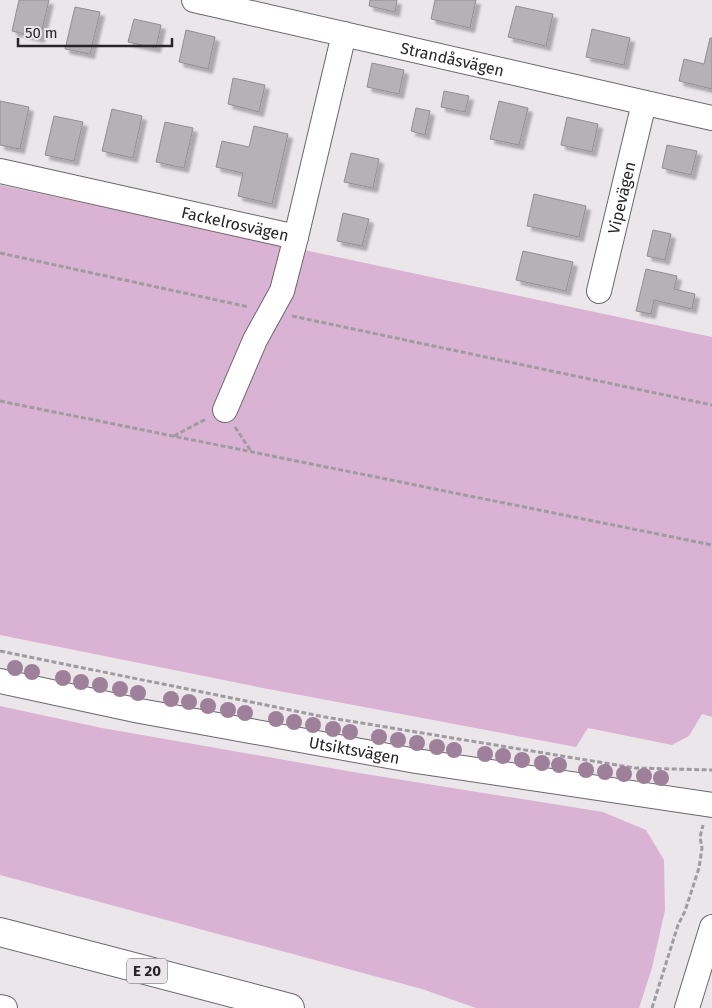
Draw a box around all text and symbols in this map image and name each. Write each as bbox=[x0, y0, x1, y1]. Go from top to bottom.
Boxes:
scale bar bbox=[18, 15, 171, 47]
text: 50 m bbox=[25, 24, 58, 42]
street label: Strandåsvägen bbox=[399, 38, 506, 80]
street label: Vipevägen bbox=[604, 160, 640, 236]
street label: Fackelrosvägen bbox=[180, 203, 291, 245]
street label: Utsiktsvägen bbox=[307, 733, 401, 768]
road number: E 20 bbox=[127, 958, 167, 984]

